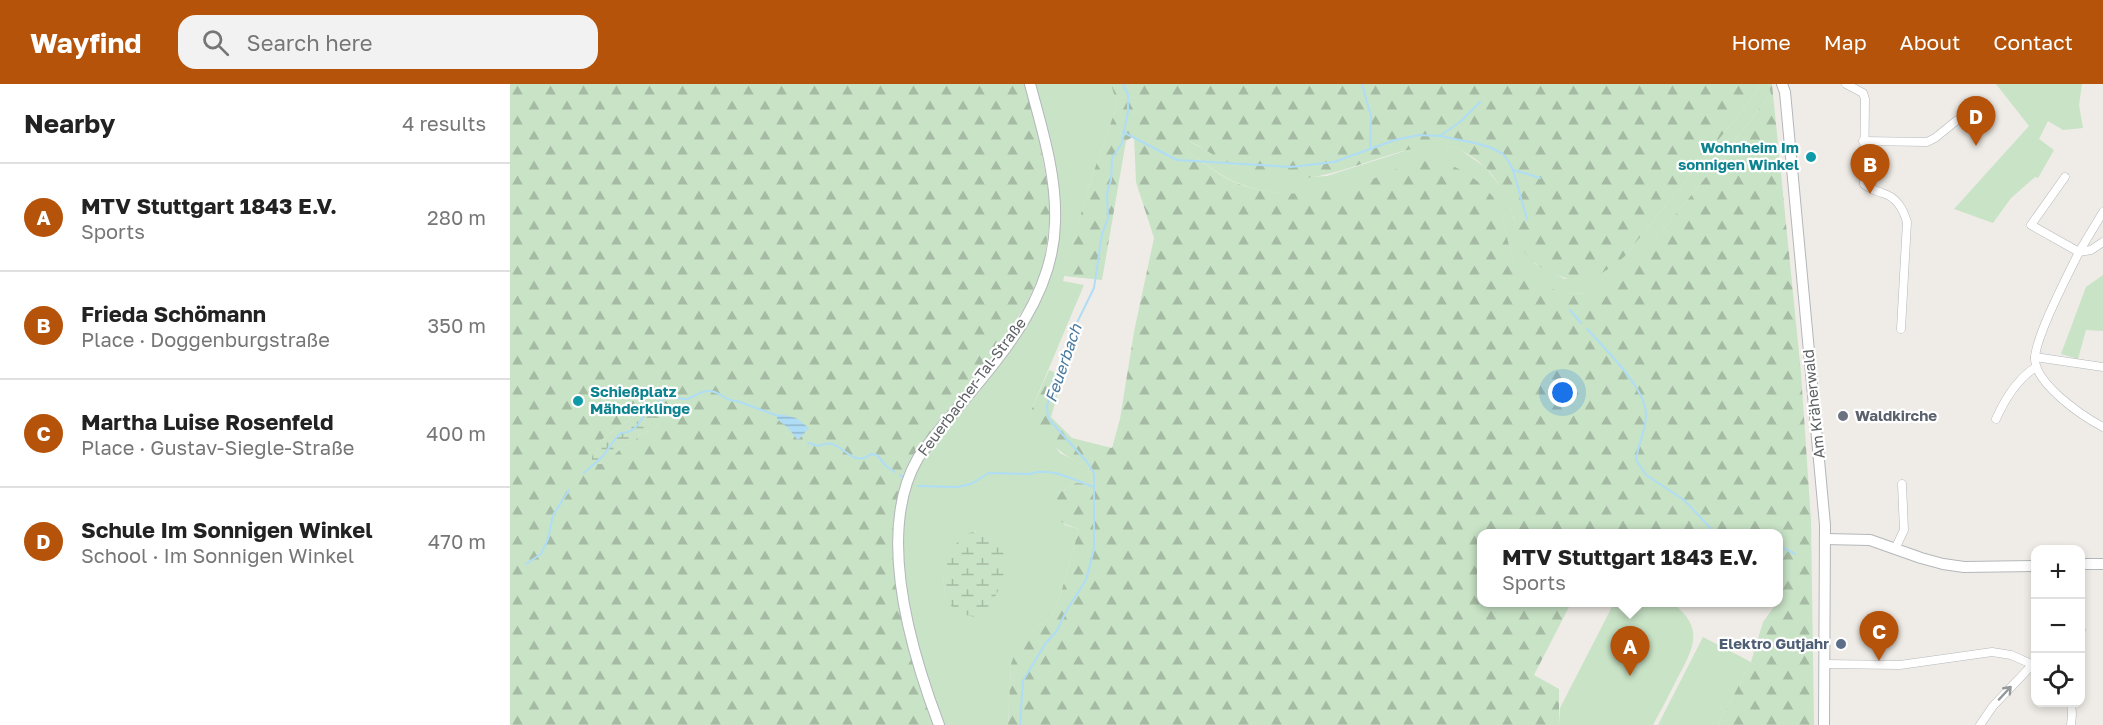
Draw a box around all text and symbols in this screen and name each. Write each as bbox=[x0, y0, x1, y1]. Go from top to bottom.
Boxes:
search box bbox=[178, 15, 598, 69]
text: Wayfind bbox=[30, 26, 142, 59]
icon: search bbox=[199, 26, 232, 59]
text: Search here bbox=[247, 29, 373, 56]
text: Home bbox=[1731, 29, 1791, 55]
text: Map bbox=[1824, 29, 1867, 55]
text: About bbox=[1900, 29, 1960, 55]
text: Contact bbox=[1993, 29, 2073, 55]
pin: D bbox=[1956, 97, 1996, 146]
text: Nearby bbox=[24, 108, 115, 139]
text: 4 results bbox=[402, 111, 486, 135]
place label: Wohnheim Im sonnigen Winkel bbox=[1678, 138, 1799, 173]
pin: B bbox=[1850, 144, 1890, 194]
marker: Wohnheim Im sonnigen Winkel bbox=[1804, 150, 1818, 164]
text: MTV Stuttgart 1843 E.V. bbox=[81, 192, 337, 219]
text: A bbox=[36, 205, 51, 229]
text: 280 m bbox=[427, 205, 486, 229]
text: Sports bbox=[81, 219, 145, 243]
text: Frieda Schömann bbox=[81, 300, 266, 327]
text: B bbox=[36, 313, 51, 337]
text: 350 m bbox=[428, 313, 486, 337]
street label: Feuerbacher-Tal-Straße bbox=[913, 314, 1029, 459]
water label: Feuerbach bbox=[1040, 320, 1086, 405]
text: Place · Doggenburgstraße bbox=[81, 327, 330, 351]
street label: Am Kräherwald bbox=[1798, 349, 1828, 460]
your location bbox=[1548, 378, 1577, 407]
place label: Schießplatz Mähderklinge bbox=[590, 382, 690, 417]
marker: Schießplatz Mähderklinge bbox=[571, 394, 585, 408]
place label: Waldkirche bbox=[1855, 406, 1937, 424]
text: Martha Luise Rosenfeld bbox=[81, 408, 333, 435]
marker: Waldkirche bbox=[1836, 409, 1850, 423]
text: C bbox=[36, 421, 51, 445]
text: 400 m bbox=[426, 421, 486, 445]
text: Place · Gustav-Siegle-Straße bbox=[81, 435, 354, 459]
text: Schule Im Sonnigen Winkel bbox=[81, 516, 373, 543]
text: D bbox=[36, 529, 51, 553]
text: 470 m bbox=[428, 529, 486, 553]
popup bbox=[1477, 529, 1783, 607]
text: School · Im Sonnigen Winkel bbox=[81, 543, 354, 567]
text: MTV Stuttgart 1843 E.V. bbox=[1502, 543, 1758, 570]
map controls bbox=[2031, 545, 2085, 707]
button: + bbox=[2031, 545, 2085, 599]
text: Sports bbox=[1502, 570, 1566, 594]
button: − bbox=[2031, 599, 2085, 653]
pin: C bbox=[1860, 612, 1898, 661]
pin: A bbox=[1610, 626, 1650, 676]
place label: Elektro Gutjahr bbox=[1719, 634, 1829, 652]
marker: Elektro Gutjahr bbox=[1834, 637, 1848, 651]
button: locate bbox=[2031, 653, 2085, 707]
one-way arrow bbox=[1998, 686, 2012, 701]

